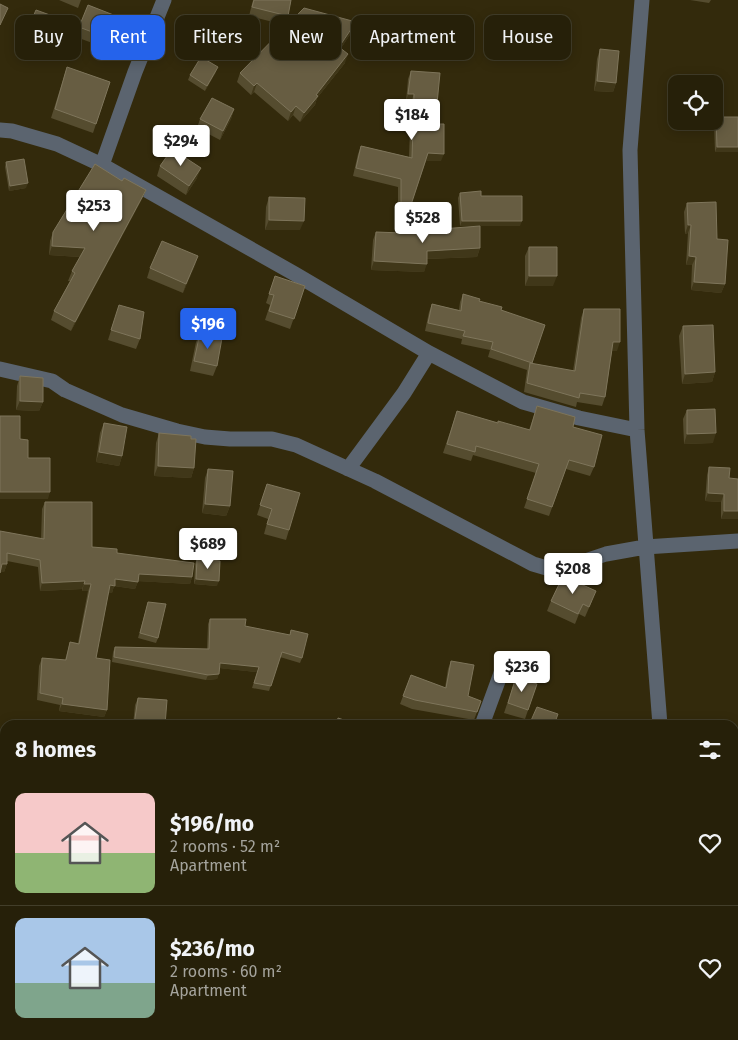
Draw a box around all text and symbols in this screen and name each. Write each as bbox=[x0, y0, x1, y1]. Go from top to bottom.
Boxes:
chip: Buy bbox=[15, 15, 81, 60]
chip: Rent bbox=[91, 15, 165, 60]
chip: Filters bbox=[175, 15, 260, 60]
chip: New bbox=[270, 15, 341, 60]
chip: Apartment bbox=[351, 15, 474, 60]
chip: House bbox=[484, 15, 571, 60]
map controls bbox=[668, 75, 723, 130]
button: locate bbox=[668, 75, 723, 130]
pin: $184 bbox=[382, 98, 442, 141]
text: $184 bbox=[395, 105, 429, 124]
pin: $294 bbox=[151, 124, 211, 167]
text: $294 bbox=[164, 131, 198, 150]
pin: $253 bbox=[64, 190, 124, 232]
text: $253 bbox=[77, 196, 111, 215]
pin: $528 bbox=[393, 202, 453, 244]
text: $528 bbox=[406, 208, 440, 227]
pin: $196 bbox=[178, 308, 238, 350]
text: $196 bbox=[191, 314, 225, 333]
pin: $689 bbox=[178, 528, 238, 570]
text: $689 bbox=[190, 534, 226, 553]
pin: $208 bbox=[543, 552, 603, 595]
text: $208 bbox=[555, 559, 591, 578]
pin: $236 bbox=[492, 650, 552, 693]
text: $236 bbox=[505, 657, 539, 676]
icon: filters bbox=[696, 736, 724, 764]
text: 8 homes bbox=[15, 737, 96, 763]
text: $196/mo bbox=[170, 811, 254, 837]
icon: home bbox=[55, 813, 115, 873]
icon: heart bbox=[696, 829, 724, 857]
text: 2 rooms · 52 m² bbox=[170, 837, 280, 856]
text: Apartment bbox=[170, 856, 247, 875]
text: $236/mo bbox=[170, 936, 255, 962]
icon: home bbox=[55, 938, 115, 998]
icon: heart bbox=[696, 954, 724, 982]
text: 2 rooms · 60 m² bbox=[170, 962, 282, 981]
text: Apartment bbox=[170, 981, 247, 1000]

